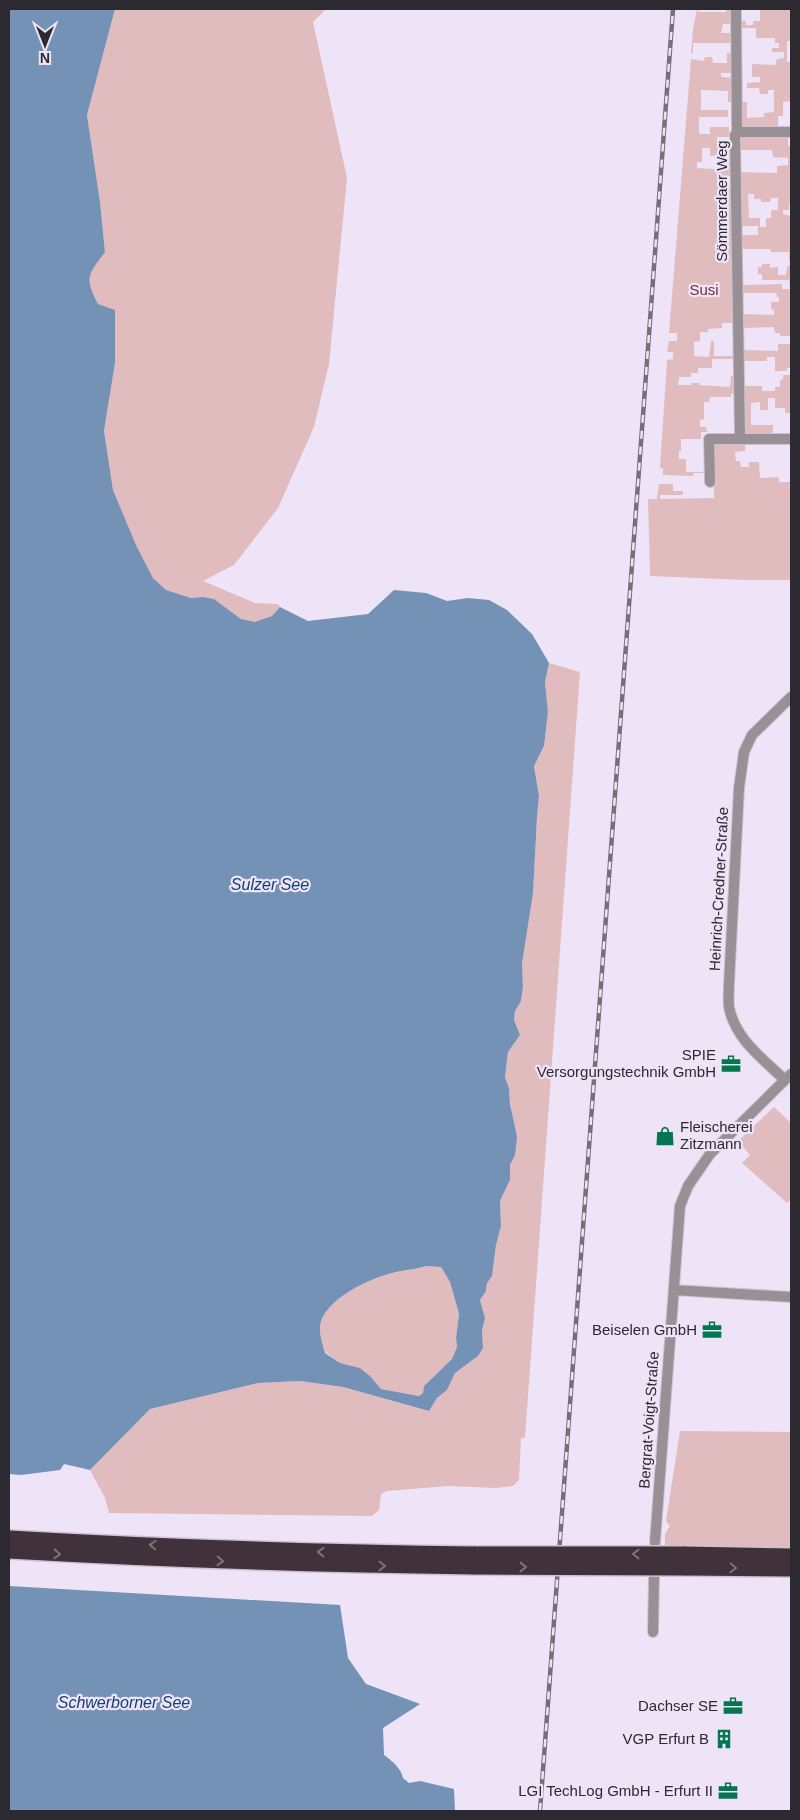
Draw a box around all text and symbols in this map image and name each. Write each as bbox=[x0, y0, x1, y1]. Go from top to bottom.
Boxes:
north arrow bbox=[20, 20, 70, 70]
text: N bbox=[40, 50, 50, 66]
street label: Sömmerdaer Weg bbox=[713, 140, 730, 262]
park label: Susi bbox=[689, 281, 719, 298]
street label: Heinrich-Credner-Straße bbox=[706, 807, 731, 971]
water label: Sulzer See bbox=[231, 876, 309, 893]
place label: SPIE Versorgungstechnik GmbH bbox=[537, 1046, 716, 1080]
office icon: SPIE Versorgungstechnik GmbH bbox=[720, 1053, 742, 1075]
place label: Fleischerei Zitzmann bbox=[680, 1118, 753, 1152]
shop icon: Fleischerei Zitzmann bbox=[654, 1125, 676, 1147]
office icon: Beiselen GmbH bbox=[701, 1319, 723, 1341]
place label: Beiselen GmbH bbox=[592, 1321, 697, 1338]
street label: Bergrat-Voigt-Straße bbox=[635, 1351, 662, 1489]
one-way arrow bbox=[149, 1540, 157, 1551]
one-way arrow bbox=[317, 1546, 325, 1557]
one-way arrow bbox=[54, 1548, 62, 1559]
one-way arrow bbox=[631, 1549, 639, 1559]
one-way arrow bbox=[216, 1556, 224, 1566]
one-way arrow bbox=[378, 1561, 386, 1571]
one-way arrow bbox=[520, 1562, 528, 1572]
one-way arrow bbox=[730, 1563, 737, 1573]
water label: Schwerborner See bbox=[58, 1694, 190, 1711]
office icon: Dachser SE bbox=[722, 1695, 744, 1717]
place label: Dachser SE bbox=[638, 1697, 718, 1714]
building icon: VGP Erfurt B bbox=[713, 1728, 735, 1750]
place label: VGP Erfurt B bbox=[623, 1730, 709, 1747]
office icon: LGI TechLog GmbH - Erfurt II bbox=[717, 1780, 739, 1802]
place label: LGI TechLog GmbH - Erfurt II bbox=[518, 1782, 713, 1799]

